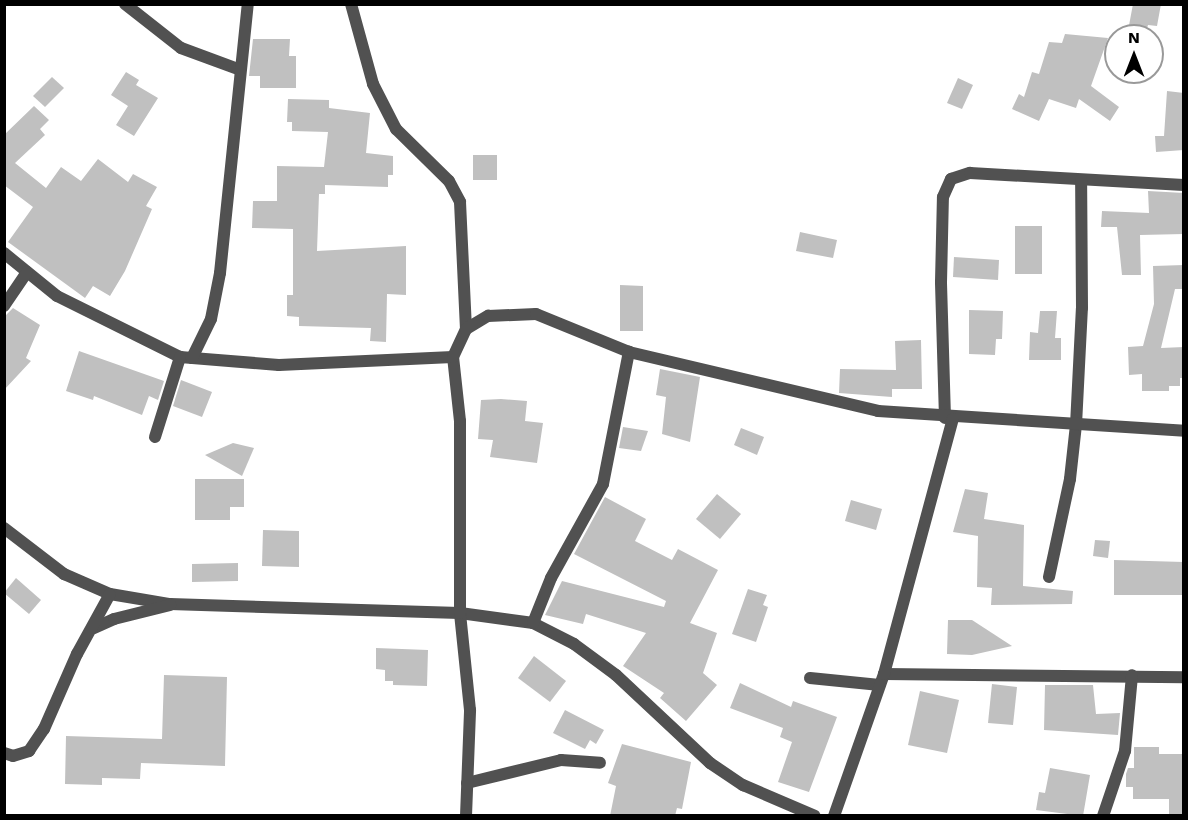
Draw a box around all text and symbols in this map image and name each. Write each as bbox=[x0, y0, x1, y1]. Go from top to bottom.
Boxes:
north arrow bbox=[1104, 24, 1164, 84]
text: N bbox=[1128, 28, 1140, 47]

